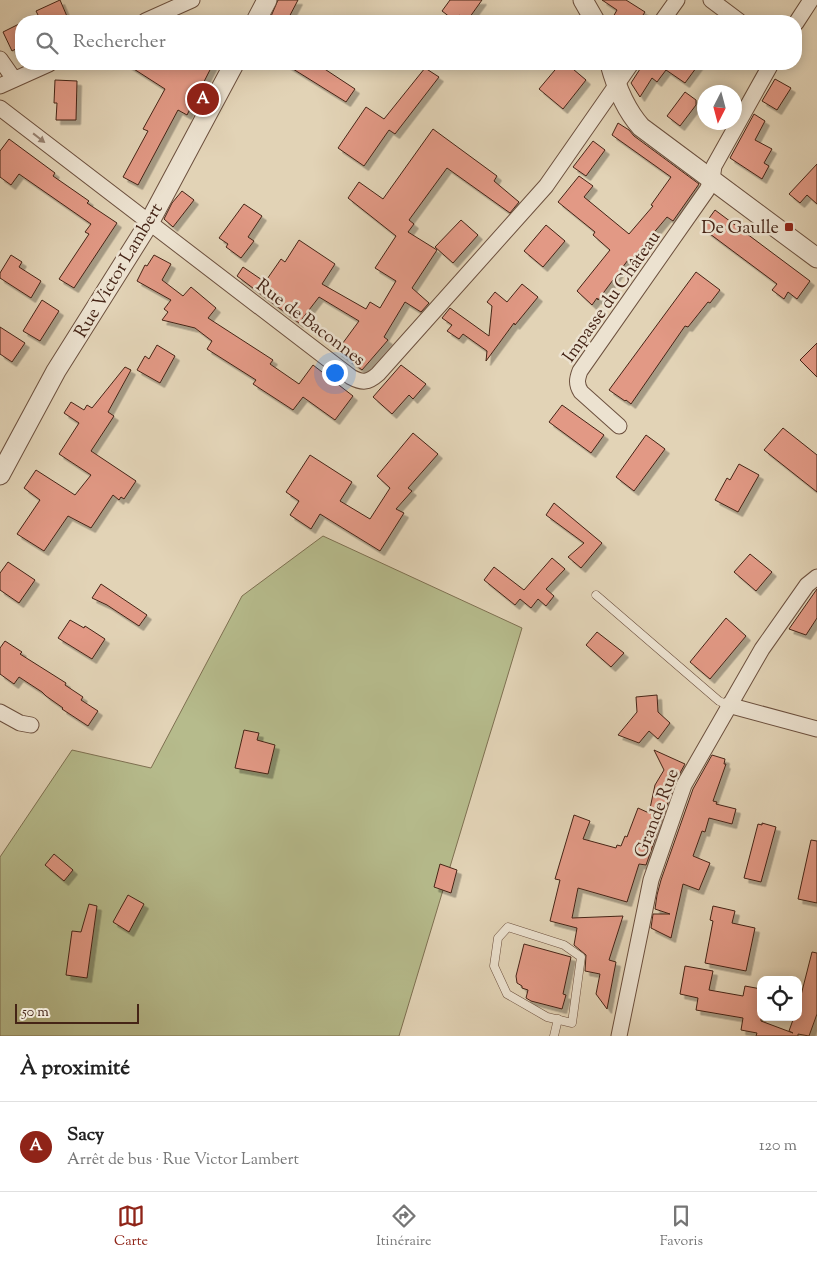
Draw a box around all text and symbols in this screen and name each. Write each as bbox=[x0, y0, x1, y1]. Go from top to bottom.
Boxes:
search box bbox=[15, 15, 802, 70]
icon: search bbox=[33, 29, 61, 57]
text: Rechercher bbox=[73, 29, 166, 56]
pin: A bbox=[187, 80, 219, 118]
north arrow bbox=[697, 85, 742, 130]
one-way arrow bbox=[32, 132, 45, 143]
street label: Rue Victor Lambert bbox=[69, 199, 170, 343]
place label: De Gaulle bbox=[701, 216, 779, 242]
marker: De Gaulle bbox=[783, 221, 795, 233]
street label: Impasse du Château bbox=[557, 226, 668, 368]
street label: Rue de Baconnes bbox=[250, 274, 370, 373]
your location bbox=[322, 360, 348, 386]
street label: Grande Rue bbox=[629, 765, 687, 862]
map controls bbox=[757, 976, 802, 1021]
button: locate bbox=[757, 976, 802, 1021]
scale bar bbox=[15, 1001, 139, 1024]
text: 50 m bbox=[22, 1003, 49, 1023]
text: À proximité bbox=[20, 1054, 130, 1084]
text: Sacy bbox=[67, 1122, 104, 1149]
text: A bbox=[30, 1135, 43, 1158]
text: 120 m bbox=[759, 1135, 797, 1158]
text: Arrêt de bus · Rue Victor Lambert bbox=[67, 1149, 299, 1172]
tab: Carte bbox=[114, 1202, 148, 1252]
tab: Itinéraire bbox=[376, 1202, 432, 1252]
tab: Favoris bbox=[660, 1202, 703, 1252]

